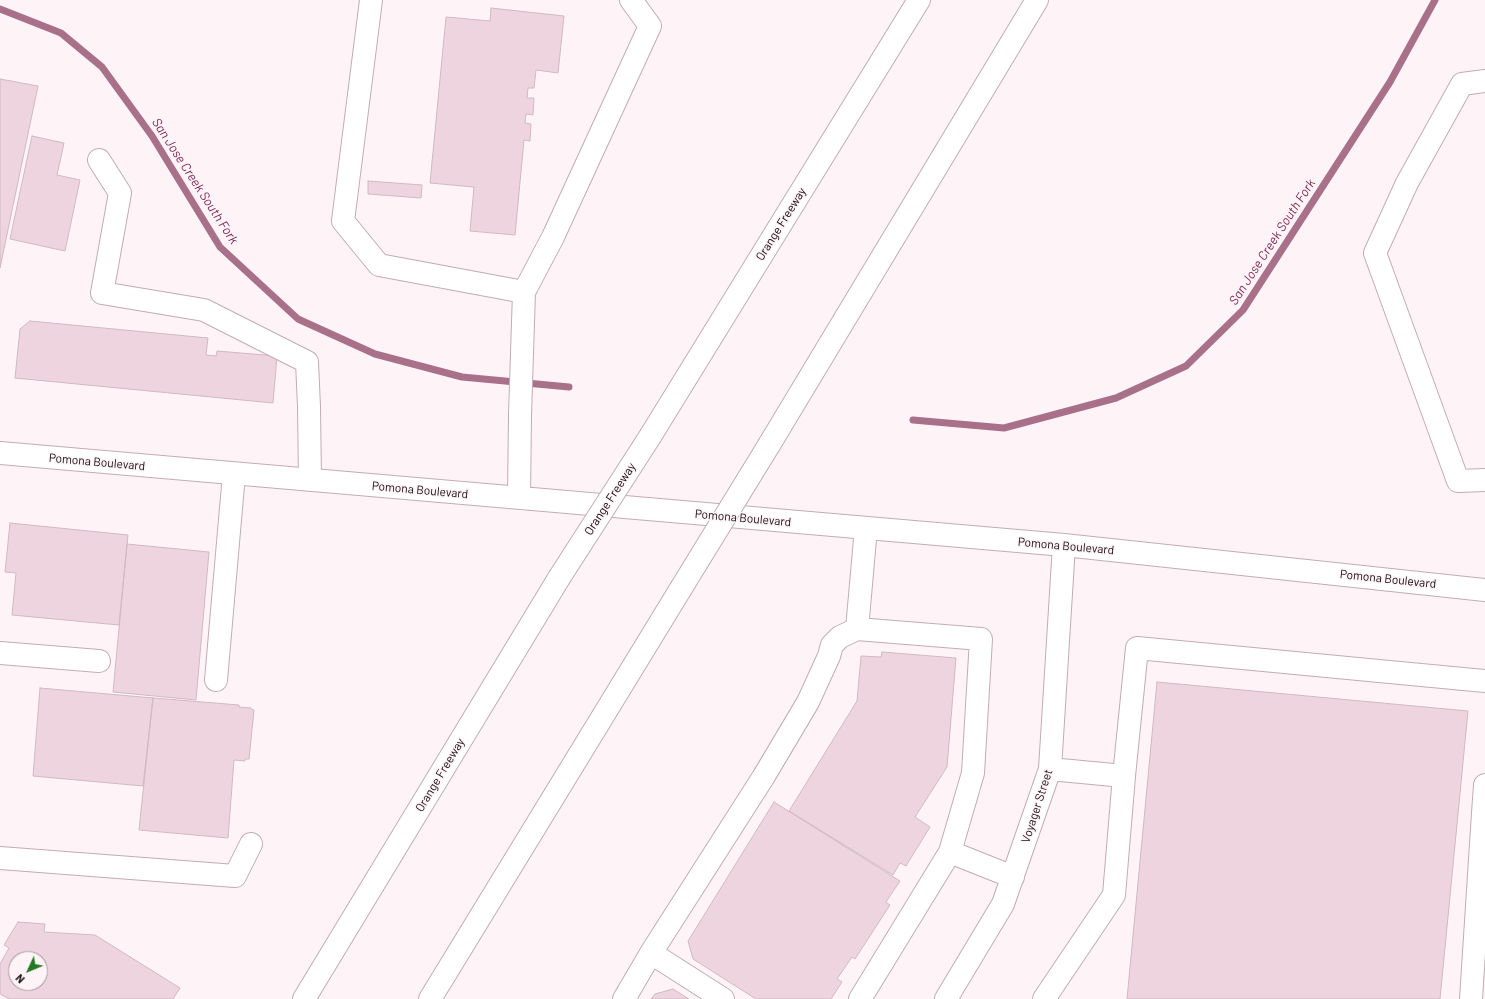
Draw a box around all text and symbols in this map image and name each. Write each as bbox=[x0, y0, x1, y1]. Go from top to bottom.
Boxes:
water label: San Jose Creek South Fork bbox=[148, 115, 242, 247]
water label: San Jose Creek South Fork bbox=[1225, 176, 1319, 308]
street label: Orange Freeway bbox=[753, 185, 809, 263]
street label: Pomona Boulevard bbox=[48, 451, 146, 473]
street label: Orange Freeway bbox=[581, 460, 639, 538]
street label: Pomona Boulevard bbox=[371, 479, 469, 501]
street label: Pomona Boulevard bbox=[694, 507, 792, 529]
street label: Pomona Boulevard bbox=[1017, 535, 1115, 557]
street label: Pomona Boulevard bbox=[1339, 567, 1437, 591]
street label: Orange Freeway bbox=[412, 736, 468, 814]
street label: Voyager Street bbox=[1018, 767, 1056, 845]
north arrow bbox=[8, 951, 48, 991]
text: N bbox=[13, 972, 27, 986]

